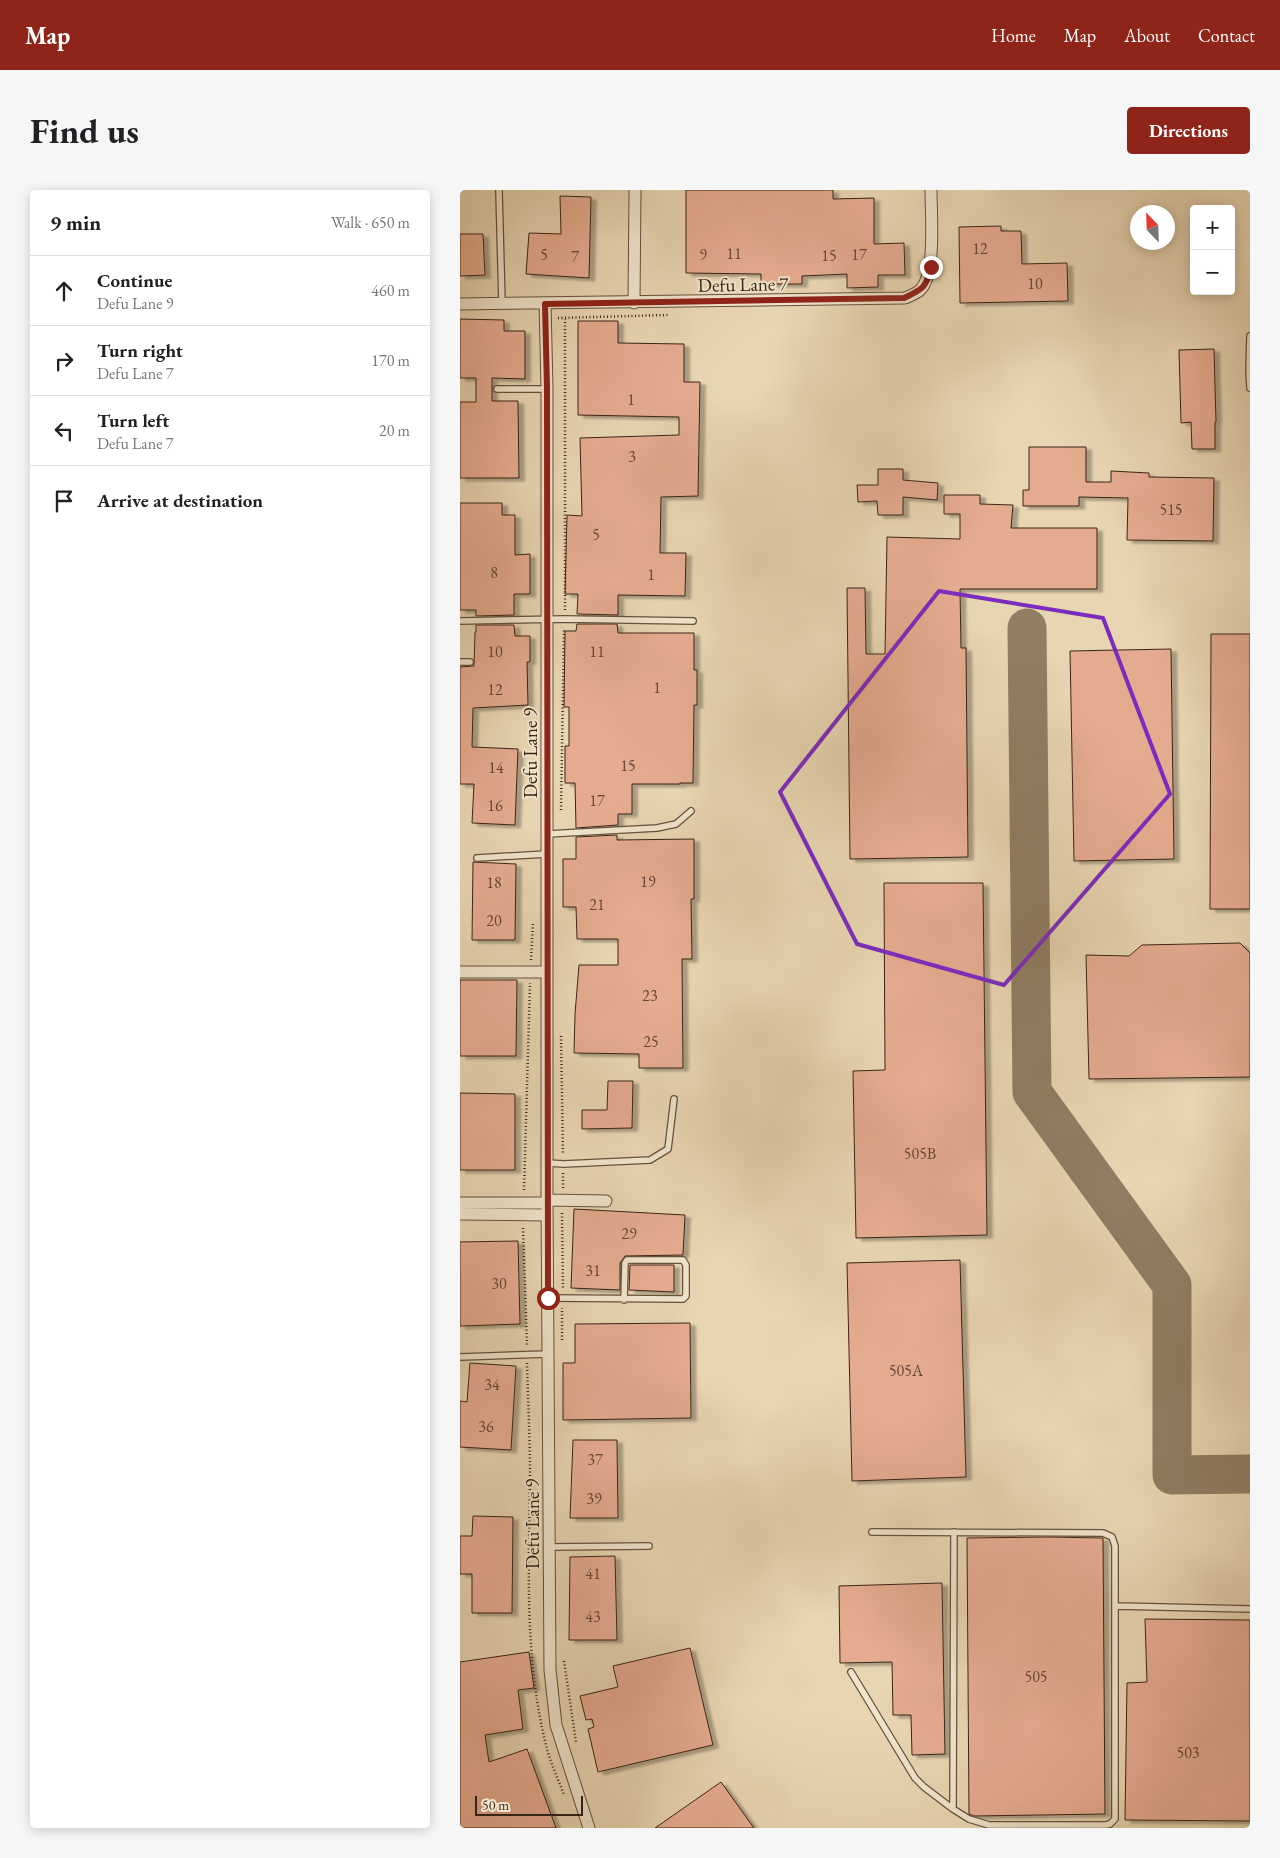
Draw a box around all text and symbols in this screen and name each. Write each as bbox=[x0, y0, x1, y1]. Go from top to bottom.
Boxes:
text: Map bbox=[25, 20, 70, 51]
text: Home bbox=[991, 24, 1036, 47]
text: Map bbox=[1064, 24, 1096, 47]
text: About bbox=[1124, 24, 1170, 47]
text: Contact bbox=[1198, 24, 1255, 47]
button: Directions bbox=[1127, 107, 1250, 154]
text: Find us bbox=[30, 108, 139, 153]
north arrow bbox=[1130, 205, 1175, 250]
map controls bbox=[1190, 205, 1235, 295]
button: + bbox=[1190, 205, 1235, 250]
text: 9 min bbox=[50, 209, 101, 236]
text: Walk · 650 m bbox=[331, 212, 410, 233]
house number: 12 bbox=[972, 238, 988, 259]
house number: 11 bbox=[726, 243, 742, 264]
house number: 5 bbox=[540, 244, 548, 265]
house number: 9 bbox=[699, 244, 707, 265]
house number: 17 bbox=[851, 244, 867, 265]
house number: 15 bbox=[821, 245, 837, 266]
house number: 7 bbox=[571, 246, 579, 267]
button: − bbox=[1190, 250, 1235, 295]
route end bbox=[920, 256, 943, 279]
text: Continue bbox=[97, 268, 172, 293]
street label: Defu Lane 7 bbox=[697, 271, 789, 298]
house number: 10 bbox=[1027, 273, 1043, 294]
icon: ahead bbox=[50, 277, 78, 305]
text: 460 m bbox=[371, 280, 410, 301]
text: Defu Lane 9 bbox=[97, 293, 173, 314]
text: Turn right bbox=[97, 338, 183, 363]
icon: right bbox=[50, 347, 78, 375]
text: 170 m bbox=[371, 350, 410, 371]
text: Defu Lane 7 bbox=[97, 363, 173, 384]
house number: 1 bbox=[627, 389, 635, 410]
text: Turn left bbox=[97, 408, 169, 433]
icon: left bbox=[50, 417, 78, 445]
text: 20 m bbox=[379, 420, 410, 441]
text: Defu Lane 7 bbox=[97, 433, 173, 454]
house number: 3 bbox=[628, 446, 636, 467]
icon: arrive bbox=[50, 487, 78, 515]
text: Arrive at destination bbox=[97, 488, 263, 513]
house number: 515 bbox=[1159, 499, 1183, 520]
house number: 5 bbox=[592, 524, 600, 545]
house number: 8 bbox=[490, 562, 498, 583]
house number: 1 bbox=[647, 564, 655, 585]
house number: 10 bbox=[487, 641, 503, 662]
house number: 11 bbox=[589, 641, 605, 662]
house number: 1 bbox=[653, 677, 661, 698]
house number: 12 bbox=[487, 679, 503, 700]
street label: Defu Lane 9 bbox=[518, 708, 543, 798]
house number: 15 bbox=[620, 755, 636, 776]
house number: 14 bbox=[488, 757, 504, 778]
house number: 17 bbox=[589, 790, 605, 811]
house number: 16 bbox=[487, 795, 503, 816]
house number: 19 bbox=[640, 871, 656, 892]
house number: 18 bbox=[486, 872, 502, 893]
house number: 21 bbox=[589, 894, 605, 915]
house number: 20 bbox=[486, 910, 502, 931]
house number: 23 bbox=[642, 985, 658, 1006]
house number: 25 bbox=[643, 1031, 659, 1052]
house number: 505B bbox=[904, 1143, 936, 1164]
house number: 29 bbox=[621, 1223, 637, 1244]
house number: 31 bbox=[585, 1260, 601, 1281]
house number: 30 bbox=[491, 1273, 507, 1294]
route start bbox=[537, 1287, 560, 1310]
house number: 505A bbox=[889, 1360, 924, 1381]
house number: 34 bbox=[484, 1374, 500, 1395]
house number: 36 bbox=[478, 1416, 494, 1437]
house number: 37 bbox=[587, 1449, 603, 1470]
street label: Defu Lane 9 bbox=[520, 1479, 545, 1569]
house number: 39 bbox=[586, 1488, 602, 1509]
house number: 41 bbox=[585, 1563, 601, 1584]
house number: 43 bbox=[585, 1606, 601, 1627]
house number: 505 bbox=[1024, 1666, 1048, 1687]
house number: 503 bbox=[1176, 1742, 1200, 1763]
scale bar bbox=[475, 1793, 582, 1816]
text: 50 m bbox=[482, 1796, 509, 1814]

